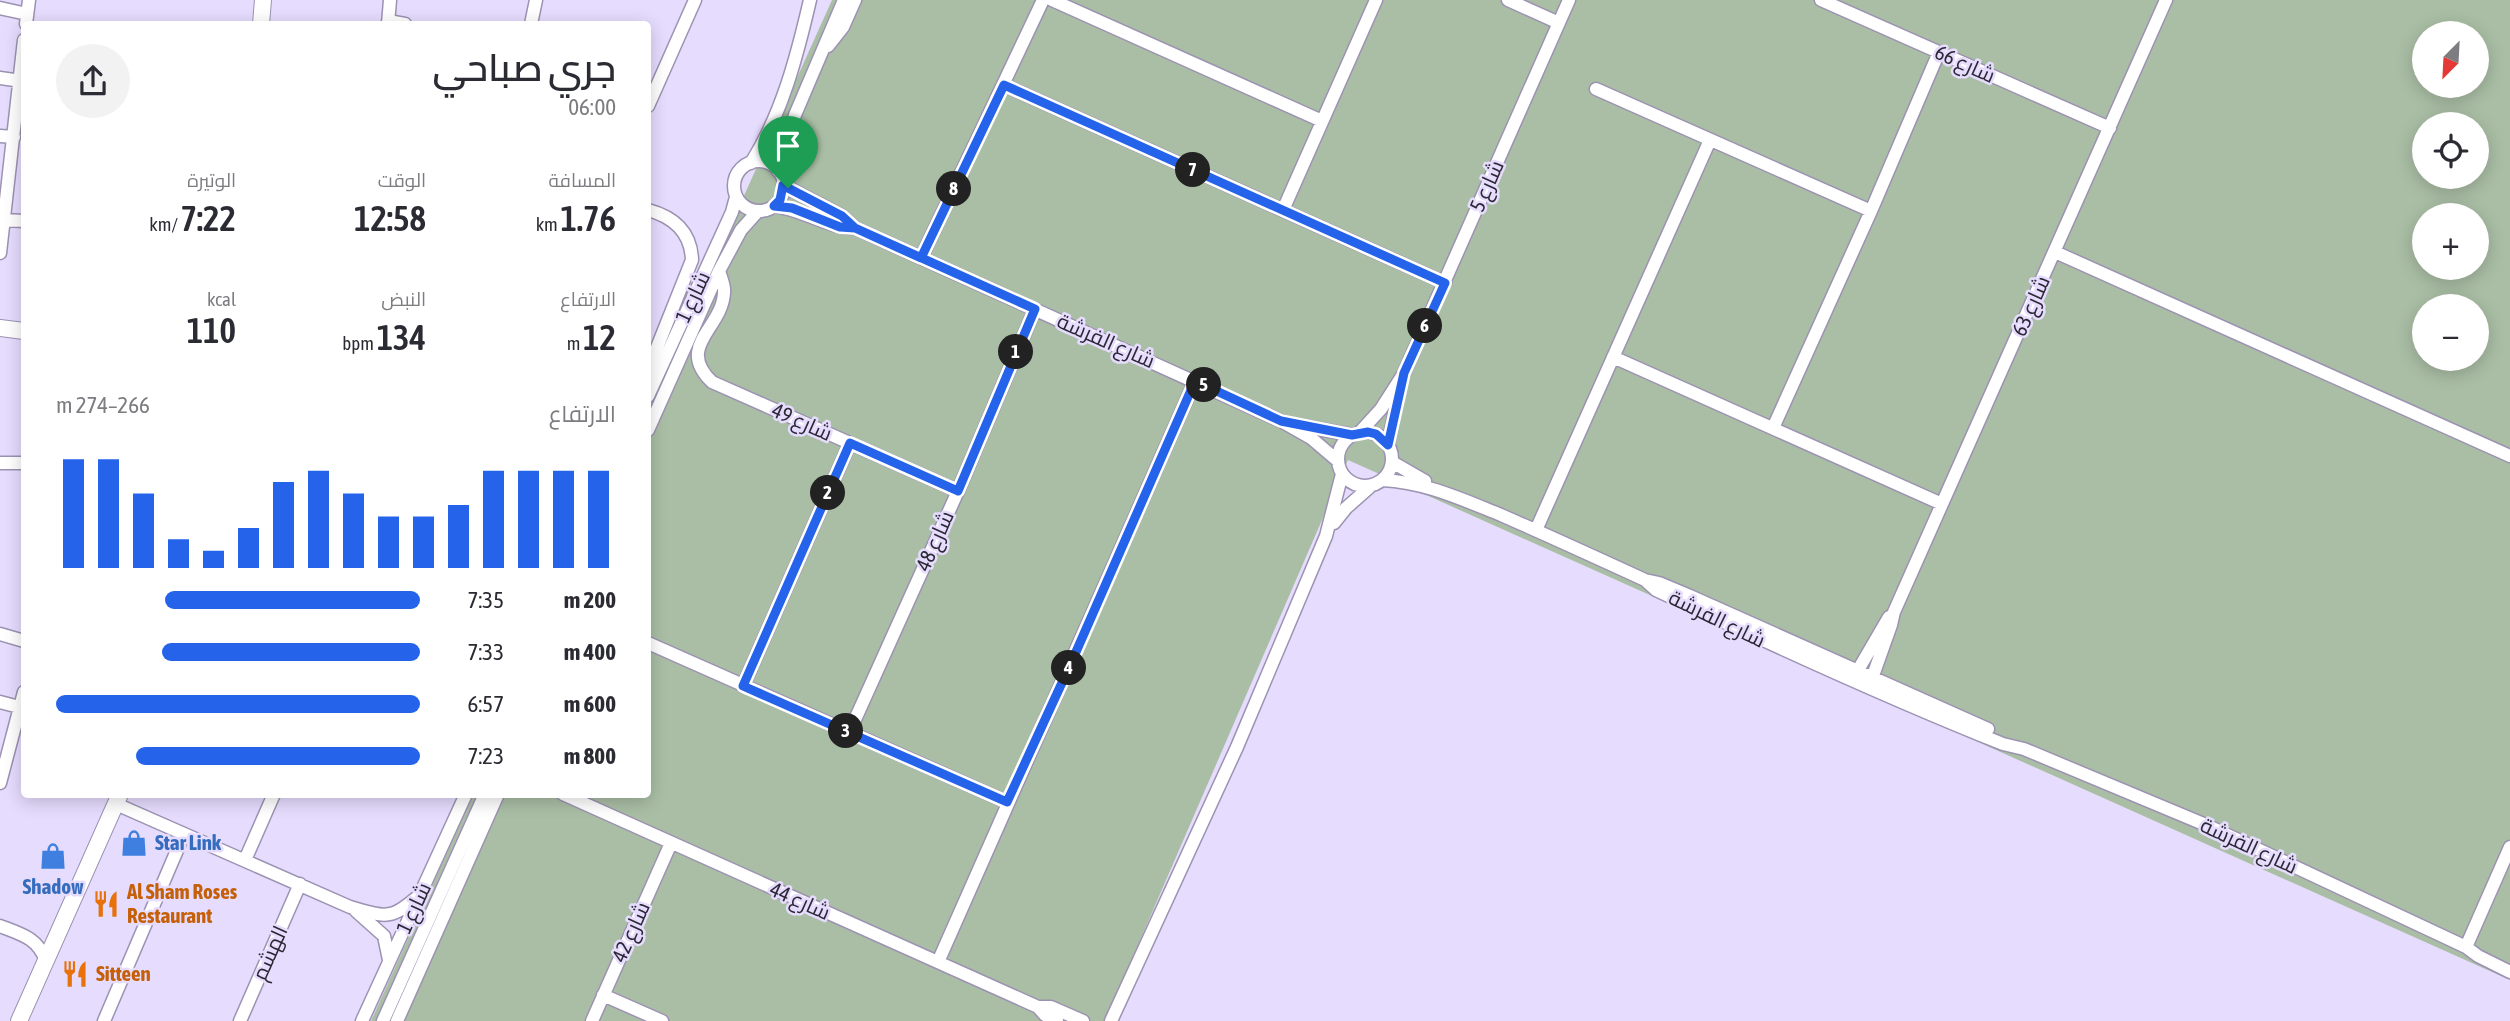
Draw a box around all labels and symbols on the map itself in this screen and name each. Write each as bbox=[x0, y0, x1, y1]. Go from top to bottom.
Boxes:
north arrow bbox=[2412, 21, 2488, 98]
street label: شارع 66 bbox=[1930, 39, 1999, 90]
pin bbox=[758, 116, 818, 188]
pin: 7 bbox=[1176, 152, 1210, 188]
street label: شارع 5 bbox=[1464, 156, 1511, 216]
pin: 8 bbox=[936, 172, 972, 206]
street label: شارع 1 bbox=[670, 267, 717, 327]
street label: شارع 63 bbox=[2006, 272, 2057, 341]
street label: شارع الفرشة bbox=[1053, 308, 1159, 375]
pin: 6 bbox=[1408, 308, 1442, 344]
pin: 1 bbox=[998, 334, 1034, 370]
pin: 5 bbox=[1186, 368, 1222, 402]
street label: شارع 49 bbox=[767, 397, 836, 448]
pin: 2 bbox=[810, 476, 846, 510]
street label: شارع 48 bbox=[910, 507, 961, 576]
street label: شارع الفرشة bbox=[1664, 584, 1770, 654]
pin: 4 bbox=[1052, 650, 1086, 686]
pin: 3 bbox=[828, 714, 864, 748]
street label: شارع الفرشة bbox=[2196, 812, 2302, 881]
shop icon: Star Link bbox=[119, 828, 149, 858]
place label: Star Link bbox=[155, 830, 222, 854]
shop icon: Shadow bbox=[38, 841, 68, 871]
place label: Shadow bbox=[23, 874, 84, 898]
street label: شارع 44 bbox=[765, 876, 834, 927]
street label: شارع 1 bbox=[391, 878, 438, 938]
place label: Al Sham Roses Restaurant bbox=[126, 879, 238, 927]
restaurant icon: Al Sham Roses Restaurant bbox=[91, 889, 121, 919]
street label: شارع 42 bbox=[606, 898, 657, 967]
street label: الهشم bbox=[246, 922, 294, 985]
restaurant icon: Sitteen bbox=[60, 959, 90, 989]
place label: Sitteen bbox=[96, 961, 151, 985]

